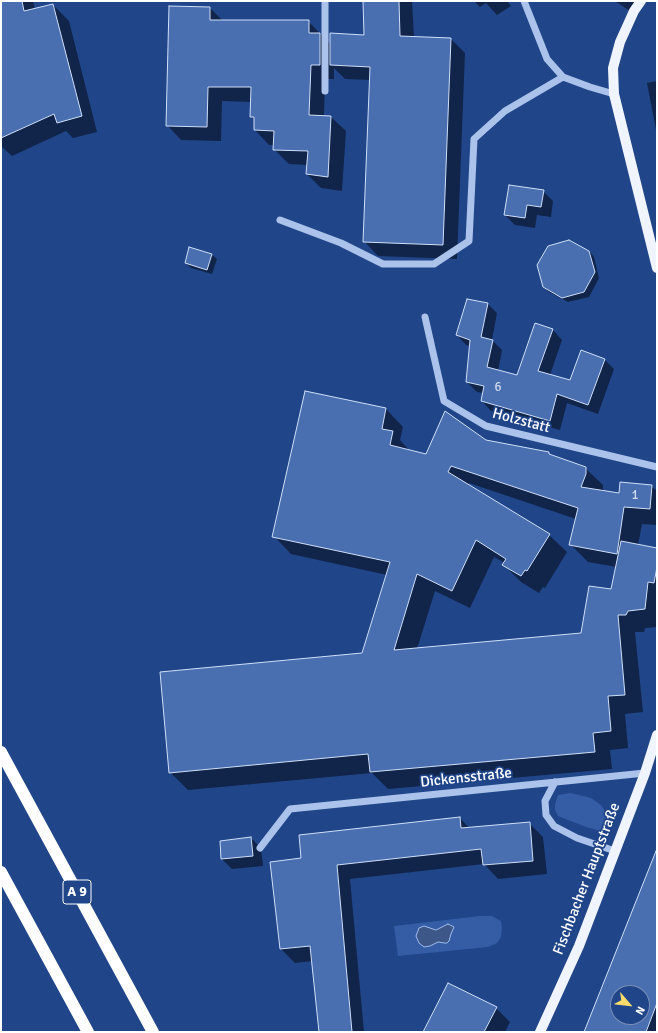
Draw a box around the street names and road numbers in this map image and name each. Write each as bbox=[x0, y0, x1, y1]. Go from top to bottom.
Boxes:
street label: Holzstatt bbox=[490, 405, 552, 437]
street label: Dickensstraße bbox=[419, 764, 513, 792]
street label: Fischbacher Hauptstraße bbox=[550, 800, 624, 958]
road number: A 9 bbox=[63, 880, 91, 904]

